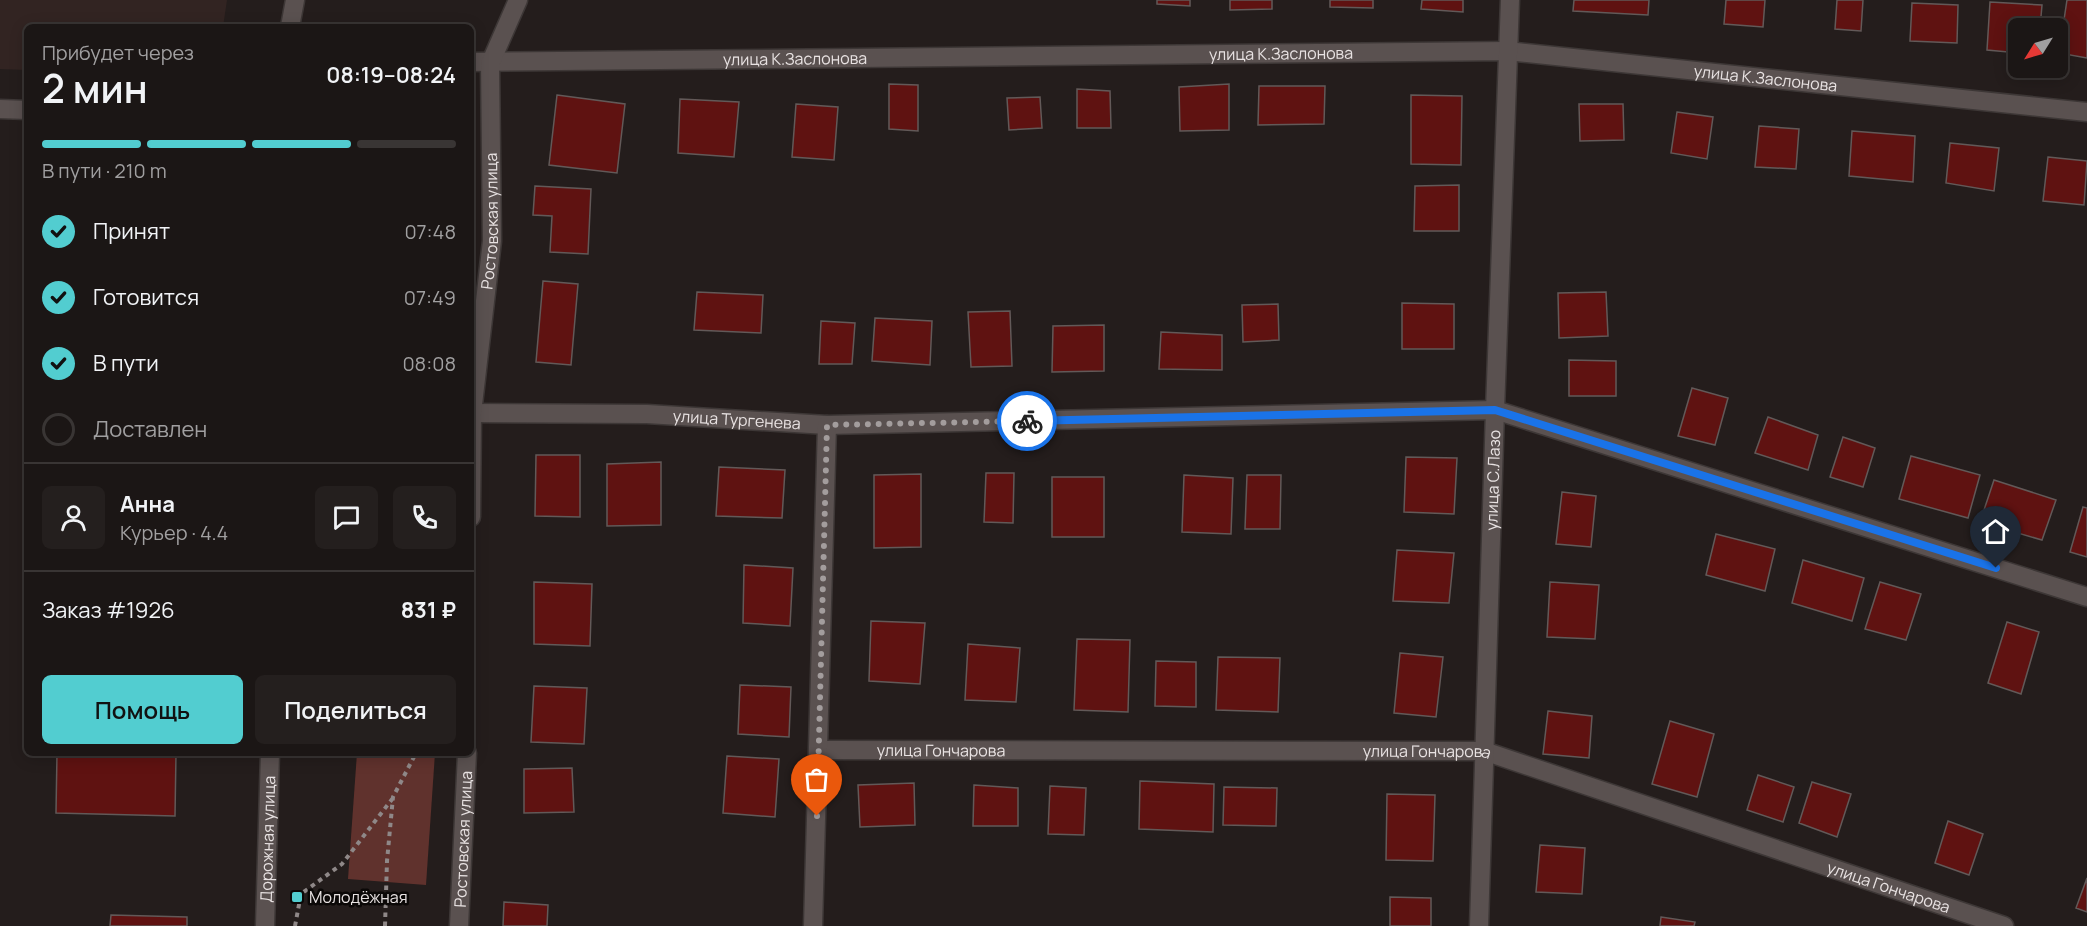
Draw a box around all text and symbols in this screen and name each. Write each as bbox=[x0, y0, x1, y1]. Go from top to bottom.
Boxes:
north arrow bbox=[2008, 18, 2068, 78]
map controls bbox=[2008, 18, 2068, 78]
text: Прибудет через bbox=[42, 39, 194, 66]
street label: улица К.Заслонова bbox=[1209, 42, 1353, 65]
street label: улица К.Заслонова bbox=[723, 47, 867, 70]
text: 08:19–08:24 bbox=[326, 60, 456, 90]
street label: улица К.Заслонова bbox=[1693, 60, 1838, 97]
text: 2 мин bbox=[42, 61, 148, 115]
street label: Ростовская улица bbox=[475, 153, 503, 290]
text: В пути · 210 m bbox=[42, 157, 167, 184]
icon: check bbox=[42, 215, 75, 248]
text: Принят bbox=[93, 216, 170, 246]
text: 07:48 bbox=[404, 218, 456, 245]
icon: check bbox=[42, 281, 75, 314]
text: Готовится bbox=[93, 282, 199, 312]
text: 07:49 bbox=[404, 284, 456, 311]
icon: check bbox=[42, 347, 75, 380]
text: В пути bbox=[93, 348, 159, 378]
text: 08:08 bbox=[402, 350, 456, 377]
courier bbox=[997, 391, 1057, 451]
street label: улица Тургенева bbox=[672, 405, 801, 434]
icon: bike bbox=[1011, 405, 1044, 438]
text: Доставлен bbox=[93, 414, 207, 444]
street label: улица С.Лазо bbox=[1480, 429, 1505, 531]
button: person bbox=[42, 486, 105, 549]
button: chat bbox=[315, 486, 378, 549]
button: phone bbox=[393, 486, 456, 549]
text: Анна bbox=[120, 489, 175, 519]
pin bbox=[1970, 506, 2021, 568]
icon: home bbox=[1979, 515, 2012, 548]
text: Курьер · 4.4 bbox=[120, 519, 228, 546]
text: Заказ #1926 bbox=[42, 595, 175, 625]
text: 831 ₽ bbox=[401, 595, 456, 625]
button: Помощь bbox=[42, 675, 243, 744]
button: Поделиться bbox=[255, 675, 456, 744]
street label: улица Гончарова bbox=[877, 739, 1005, 761]
street label: улица Гончарова bbox=[1363, 740, 1494, 764]
pin bbox=[791, 754, 842, 816]
icon: bag bbox=[800, 763, 833, 796]
street label: Ростовская улица bbox=[449, 770, 477, 908]
street label: Дорожная улица bbox=[255, 775, 280, 903]
street label: улица Гончарова bbox=[1824, 856, 1953, 918]
place label: Молодёжная bbox=[309, 886, 408, 908]
marker: Молодёжная bbox=[290, 890, 304, 904]

